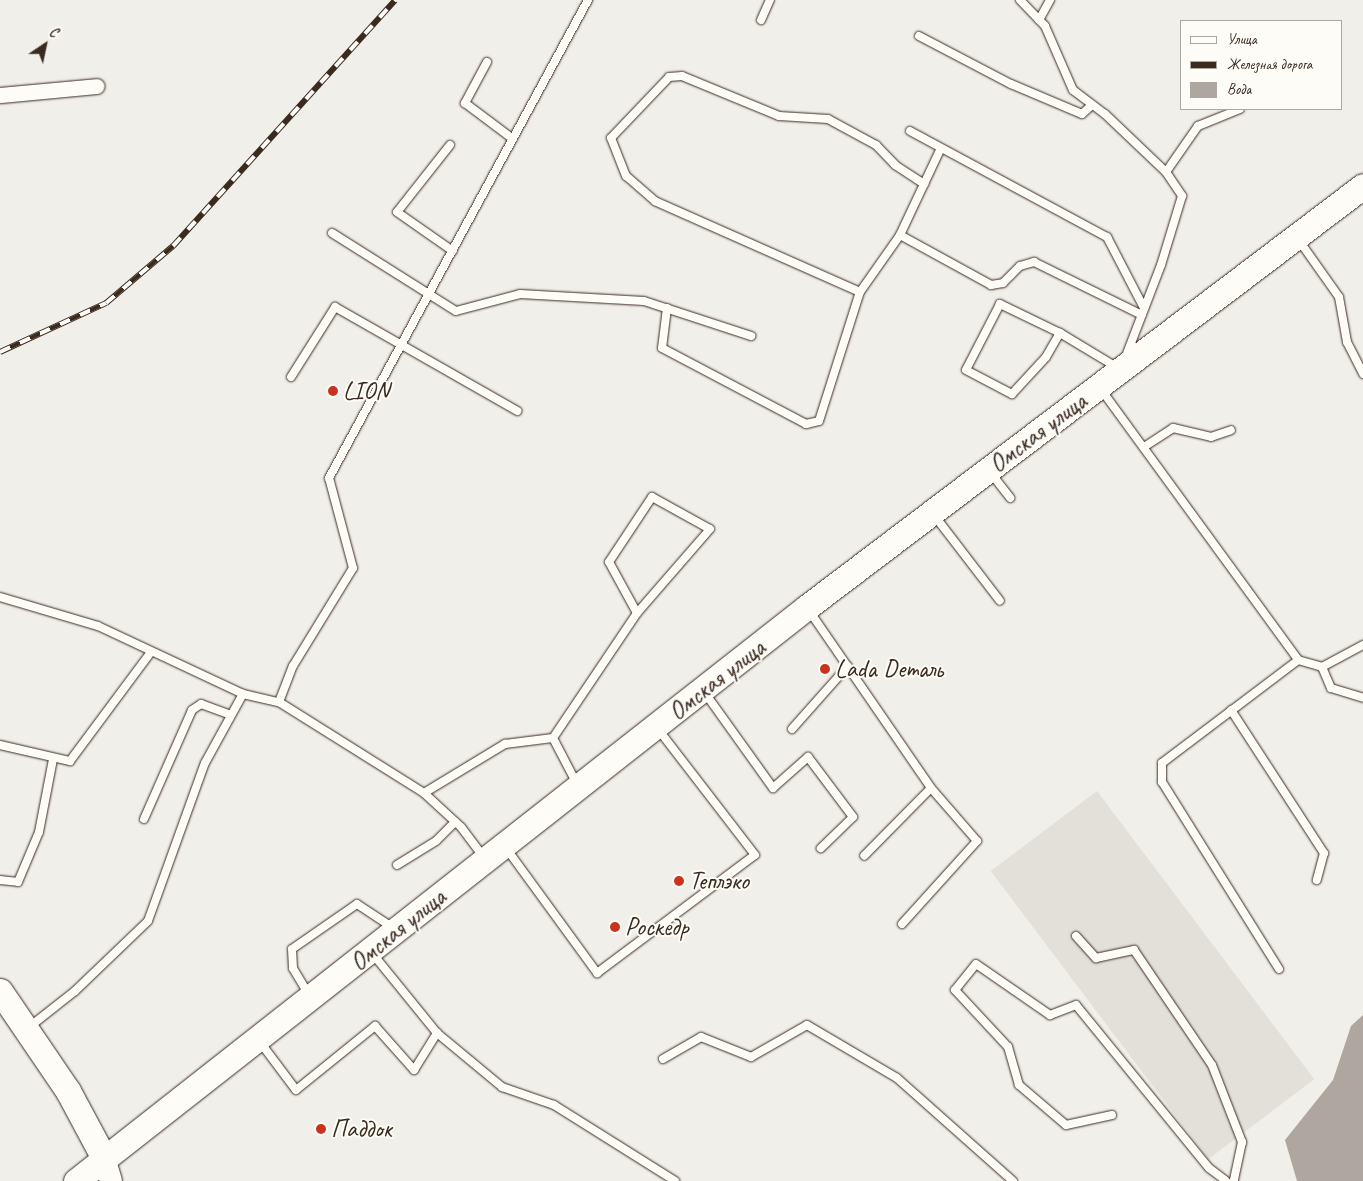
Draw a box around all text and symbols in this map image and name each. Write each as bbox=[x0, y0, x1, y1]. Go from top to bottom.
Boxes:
north arrow bbox=[20, 20, 70, 70]
legend bbox=[1180, 20, 1343, 110]
text: С bbox=[46, 23, 61, 41]
text: Улица bbox=[1227, 30, 1257, 49]
text: Железная дорога bbox=[1227, 55, 1312, 74]
text: Вода bbox=[1227, 80, 1251, 99]
place label: LION bbox=[343, 376, 389, 406]
marker: LION bbox=[327, 385, 339, 397]
street label: Омская улица bbox=[983, 386, 1093, 480]
street label: Омская улица bbox=[662, 632, 772, 728]
place label: Lada Dеталь bbox=[835, 654, 943, 684]
marker: Lada Dеталь bbox=[819, 663, 831, 675]
place label: Теплэко bbox=[689, 866, 749, 896]
marker: Теплэко bbox=[673, 875, 685, 887]
street label: Омская улица bbox=[343, 882, 453, 978]
place label: Роскедр bbox=[625, 912, 689, 942]
marker: Роскедр bbox=[609, 921, 621, 933]
place label: Паддок bbox=[331, 1114, 392, 1144]
marker: Паддок bbox=[315, 1123, 327, 1135]

